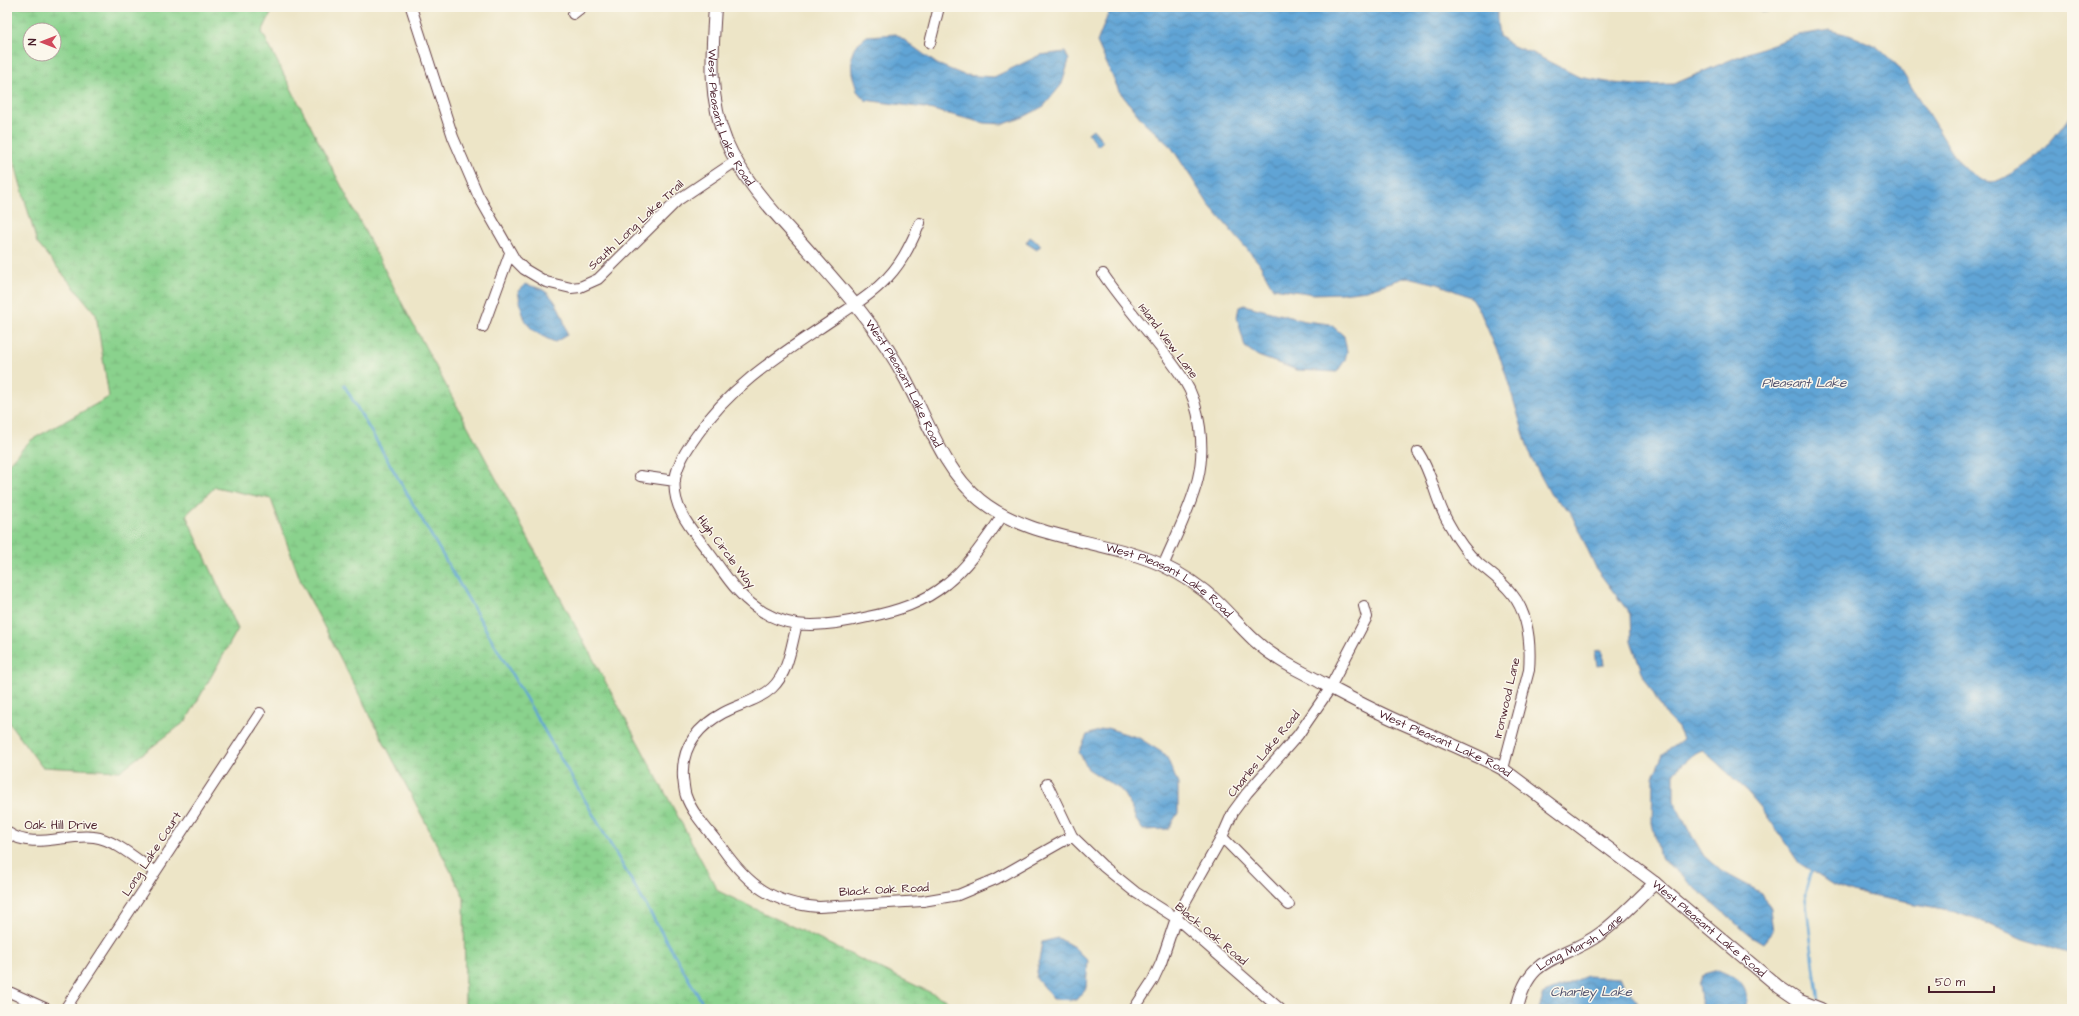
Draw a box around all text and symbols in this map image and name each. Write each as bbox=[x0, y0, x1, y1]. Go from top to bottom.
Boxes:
north arrow bbox=[22, 22, 62, 62]
text: N bbox=[25, 38, 40, 45]
street label: West Pleasant Lake Road bbox=[704, 49, 758, 189]
street label: South Long Lake Trail bbox=[584, 176, 688, 275]
street label: Island View Lane bbox=[1134, 300, 1202, 382]
street label: West Pleasant Lake Road bbox=[861, 316, 946, 450]
water label: Pleasant Lake bbox=[1762, 374, 1847, 392]
street label: High Circle Way bbox=[692, 512, 759, 593]
street label: West Pleasant Lake Road bbox=[1104, 539, 1236, 621]
street label: Ironwood Lane bbox=[1489, 656, 1525, 740]
street label: West Pleasant Lake Road bbox=[1376, 705, 1515, 781]
street label: Charles Lake Road bbox=[1224, 707, 1304, 801]
street label: Long Lake Court bbox=[118, 808, 187, 900]
street label: Oak Hill Drive bbox=[25, 817, 98, 834]
street label: West Pleasant Lake Road bbox=[1648, 876, 1770, 981]
street label: Black Oak Road bbox=[839, 879, 929, 901]
street label: Black Oak Road bbox=[1171, 899, 1251, 969]
street label: Long Marsh Lane bbox=[1533, 910, 1627, 975]
scale bar bbox=[1929, 968, 1994, 994]
text: 50 m bbox=[1935, 974, 1966, 991]
water label: Charley Lake bbox=[1550, 983, 1633, 1002]

